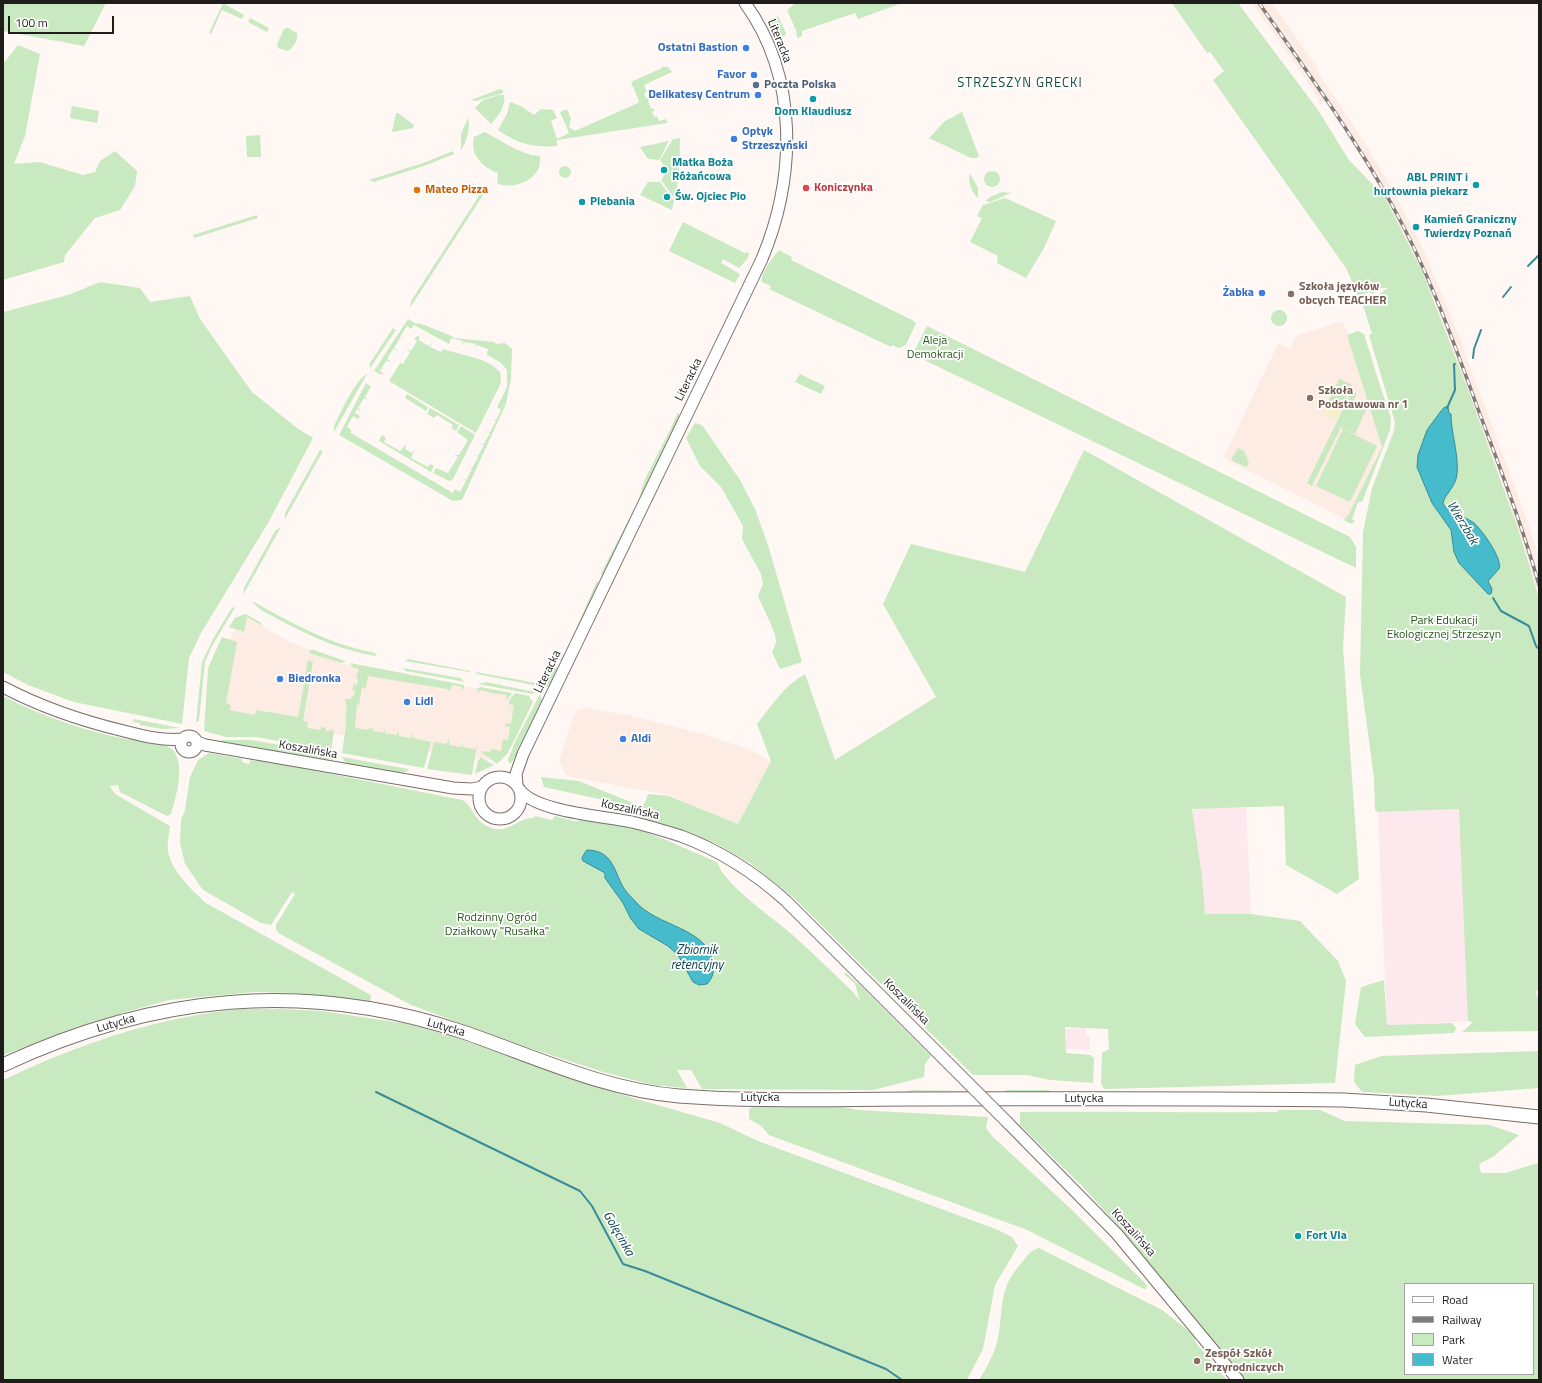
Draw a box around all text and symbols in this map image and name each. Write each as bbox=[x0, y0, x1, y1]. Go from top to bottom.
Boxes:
scale bar bbox=[10, 8, 116, 34]
text: 100 m bbox=[15, 13, 48, 32]
street label: Literacka bbox=[764, 17, 794, 65]
place label: Ostatni Bastion bbox=[658, 41, 738, 55]
marker: Ostatni Bastion bbox=[741, 43, 751, 53]
place label: Favor bbox=[717, 68, 746, 82]
marker: Favor bbox=[749, 70, 759, 80]
district label: STRZESZYN GRECKI bbox=[957, 76, 1083, 92]
place label: Poczta Polska bbox=[764, 78, 836, 92]
marker: Poczta Polska bbox=[751, 80, 761, 90]
place label: Delikatesy Centrum bbox=[648, 88, 750, 102]
marker: Delikatesy Centrum bbox=[753, 90, 763, 100]
marker: Dom Klaudiusz bbox=[808, 94, 818, 104]
place label: Dom Klaudiusz bbox=[774, 105, 852, 119]
place label: Optyk Strzeszyński bbox=[742, 125, 808, 153]
marker: Optyk Strzeszyński bbox=[729, 134, 739, 144]
place label: Matka Boża Różańcowa bbox=[672, 156, 733, 184]
marker: Matka Boża Różańcowa bbox=[659, 165, 669, 175]
place label: ABL PRINT i hurtownia piekarz bbox=[1374, 171, 1468, 199]
marker: ABL PRINT i hurtownia piekarz bbox=[1471, 180, 1481, 190]
place label: Koniczynka bbox=[814, 181, 873, 195]
place label: Mateo Pizza bbox=[425, 183, 488, 197]
marker: Koniczynka bbox=[801, 183, 811, 193]
marker: Mateo Pizza bbox=[412, 185, 422, 195]
place label: Św. Ojciec Pio bbox=[675, 190, 746, 204]
marker: Św. Ojciec Pio bbox=[662, 192, 672, 202]
place label: Plebania bbox=[590, 195, 635, 209]
marker: Plebania bbox=[577, 197, 587, 207]
place label: Kamień Graniczny Twierdzy Poznań bbox=[1424, 213, 1517, 241]
marker: Kamień Graniczny Twierdzy Poznań bbox=[1411, 222, 1421, 232]
place label: Szkoła języków obcych TEACHER bbox=[1299, 280, 1387, 308]
place label: Żabka bbox=[1223, 286, 1254, 300]
marker: Żabka bbox=[1257, 288, 1267, 298]
marker: Szkoła języków obcych TEACHER bbox=[1286, 289, 1296, 299]
park label: Aleja Demokracji bbox=[907, 334, 963, 362]
street label: Literacka bbox=[672, 356, 706, 404]
place label: Szkoła Podstawowa nr 1 bbox=[1318, 384, 1408, 412]
marker: Szkoła Podstawowa nr 1 bbox=[1305, 393, 1315, 403]
water label: Wierzbak bbox=[1443, 499, 1481, 547]
park label: Park Edukacji Ekologicznej Strzeszyn bbox=[1387, 614, 1501, 642]
street label: Literacka bbox=[531, 648, 565, 696]
place label: Biedronka bbox=[288, 672, 341, 686]
marker: Biedronka bbox=[275, 674, 285, 684]
place label: Lidl bbox=[415, 695, 434, 709]
marker: Lidl bbox=[402, 697, 412, 707]
place label: Aldi bbox=[631, 732, 651, 746]
marker: Aldi bbox=[618, 734, 628, 744]
street label: Koszalińska bbox=[278, 738, 338, 762]
street label: Koszalińska bbox=[600, 797, 660, 823]
park label: Rodzinny Ogród Działkowy "Rusałka" bbox=[445, 911, 549, 939]
water label: Zbiornik retencyjny bbox=[671, 943, 723, 974]
street label: Koszalińska bbox=[880, 976, 932, 1028]
street label: Lutycka bbox=[95, 1012, 137, 1036]
street label: Lutycka bbox=[425, 1016, 467, 1040]
street label: Lutycka bbox=[741, 1091, 779, 1105]
street label: Lutycka bbox=[1065, 1092, 1103, 1106]
street label: Lutycka bbox=[1388, 1095, 1428, 1113]
street label: Koszalińska bbox=[1108, 1206, 1158, 1260]
water label: Golęcinka bbox=[599, 1209, 637, 1259]
place label: Fort VIa bbox=[1306, 1229, 1347, 1243]
marker: Fort VIa bbox=[1293, 1231, 1303, 1241]
legend bbox=[1404, 1283, 1534, 1375]
text: Road bbox=[1442, 1290, 1468, 1309]
text: Railway bbox=[1442, 1310, 1482, 1329]
text: Park bbox=[1442, 1330, 1465, 1349]
place label: Zespół Szkół Przyrodniczych bbox=[1205, 1347, 1284, 1375]
text: Water bbox=[1442, 1350, 1473, 1369]
marker: Zespół Szkół Przyrodniczych bbox=[1192, 1356, 1202, 1366]

